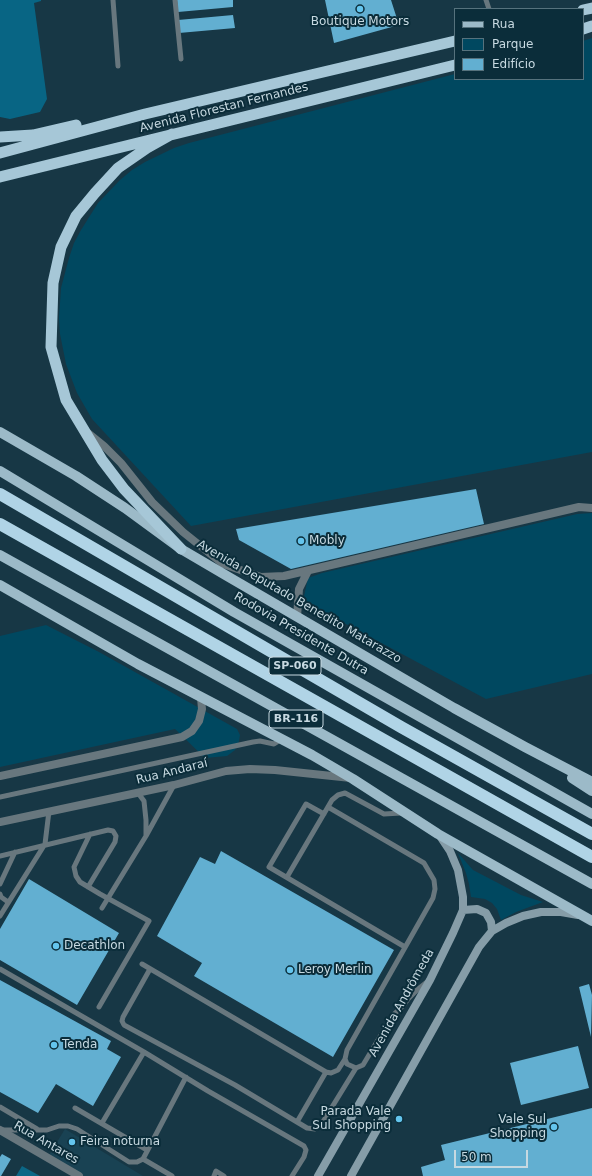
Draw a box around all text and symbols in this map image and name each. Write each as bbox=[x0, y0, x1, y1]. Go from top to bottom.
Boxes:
marker: Boutique Motors bbox=[355, 4, 365, 14]
legend bbox=[454, 8, 584, 80]
place label: Boutique Motors bbox=[311, 15, 409, 29]
text: Rua bbox=[492, 17, 515, 31]
text: Parque bbox=[492, 37, 533, 51]
text: Edifício bbox=[492, 57, 535, 71]
street label: Avenida Florestan Fernandes bbox=[138, 80, 310, 136]
place label: Mobly bbox=[309, 534, 345, 548]
marker: Mobly bbox=[296, 536, 306, 546]
street label: Avenida Deputado Benedito Matarazzo bbox=[194, 537, 404, 667]
street label: Rodovia Presidente Dutra bbox=[231, 590, 371, 678]
road number: SP-060 bbox=[269, 657, 321, 675]
road number: BR-116 bbox=[269, 710, 323, 728]
street label: Rua Andaraí bbox=[135, 756, 209, 788]
place label: Decathlon bbox=[64, 939, 125, 953]
marker: Decathlon bbox=[51, 941, 61, 951]
street label: Avenida Andrômeda bbox=[366, 947, 438, 1059]
place label: Leroy Merlin bbox=[298, 963, 372, 977]
marker: Leroy Merlin bbox=[285, 965, 295, 975]
place label: Tenda bbox=[62, 1038, 97, 1052]
marker: Tenda bbox=[49, 1040, 59, 1050]
place label: Parada Vale Sul Shopping bbox=[312, 1105, 391, 1133]
place label: Vale Sul Shopping bbox=[490, 1113, 546, 1141]
marker: Parada Vale Sul Shopping bbox=[394, 1114, 404, 1124]
street label: Rua Antares bbox=[11, 1119, 81, 1167]
marker: Vale Sul Shopping bbox=[549, 1122, 559, 1132]
place label: Feira noturna bbox=[80, 1135, 160, 1149]
marker: Feira noturna bbox=[67, 1137, 77, 1147]
scale bar bbox=[456, 1142, 530, 1168]
text: 50 m bbox=[461, 1150, 492, 1164]

